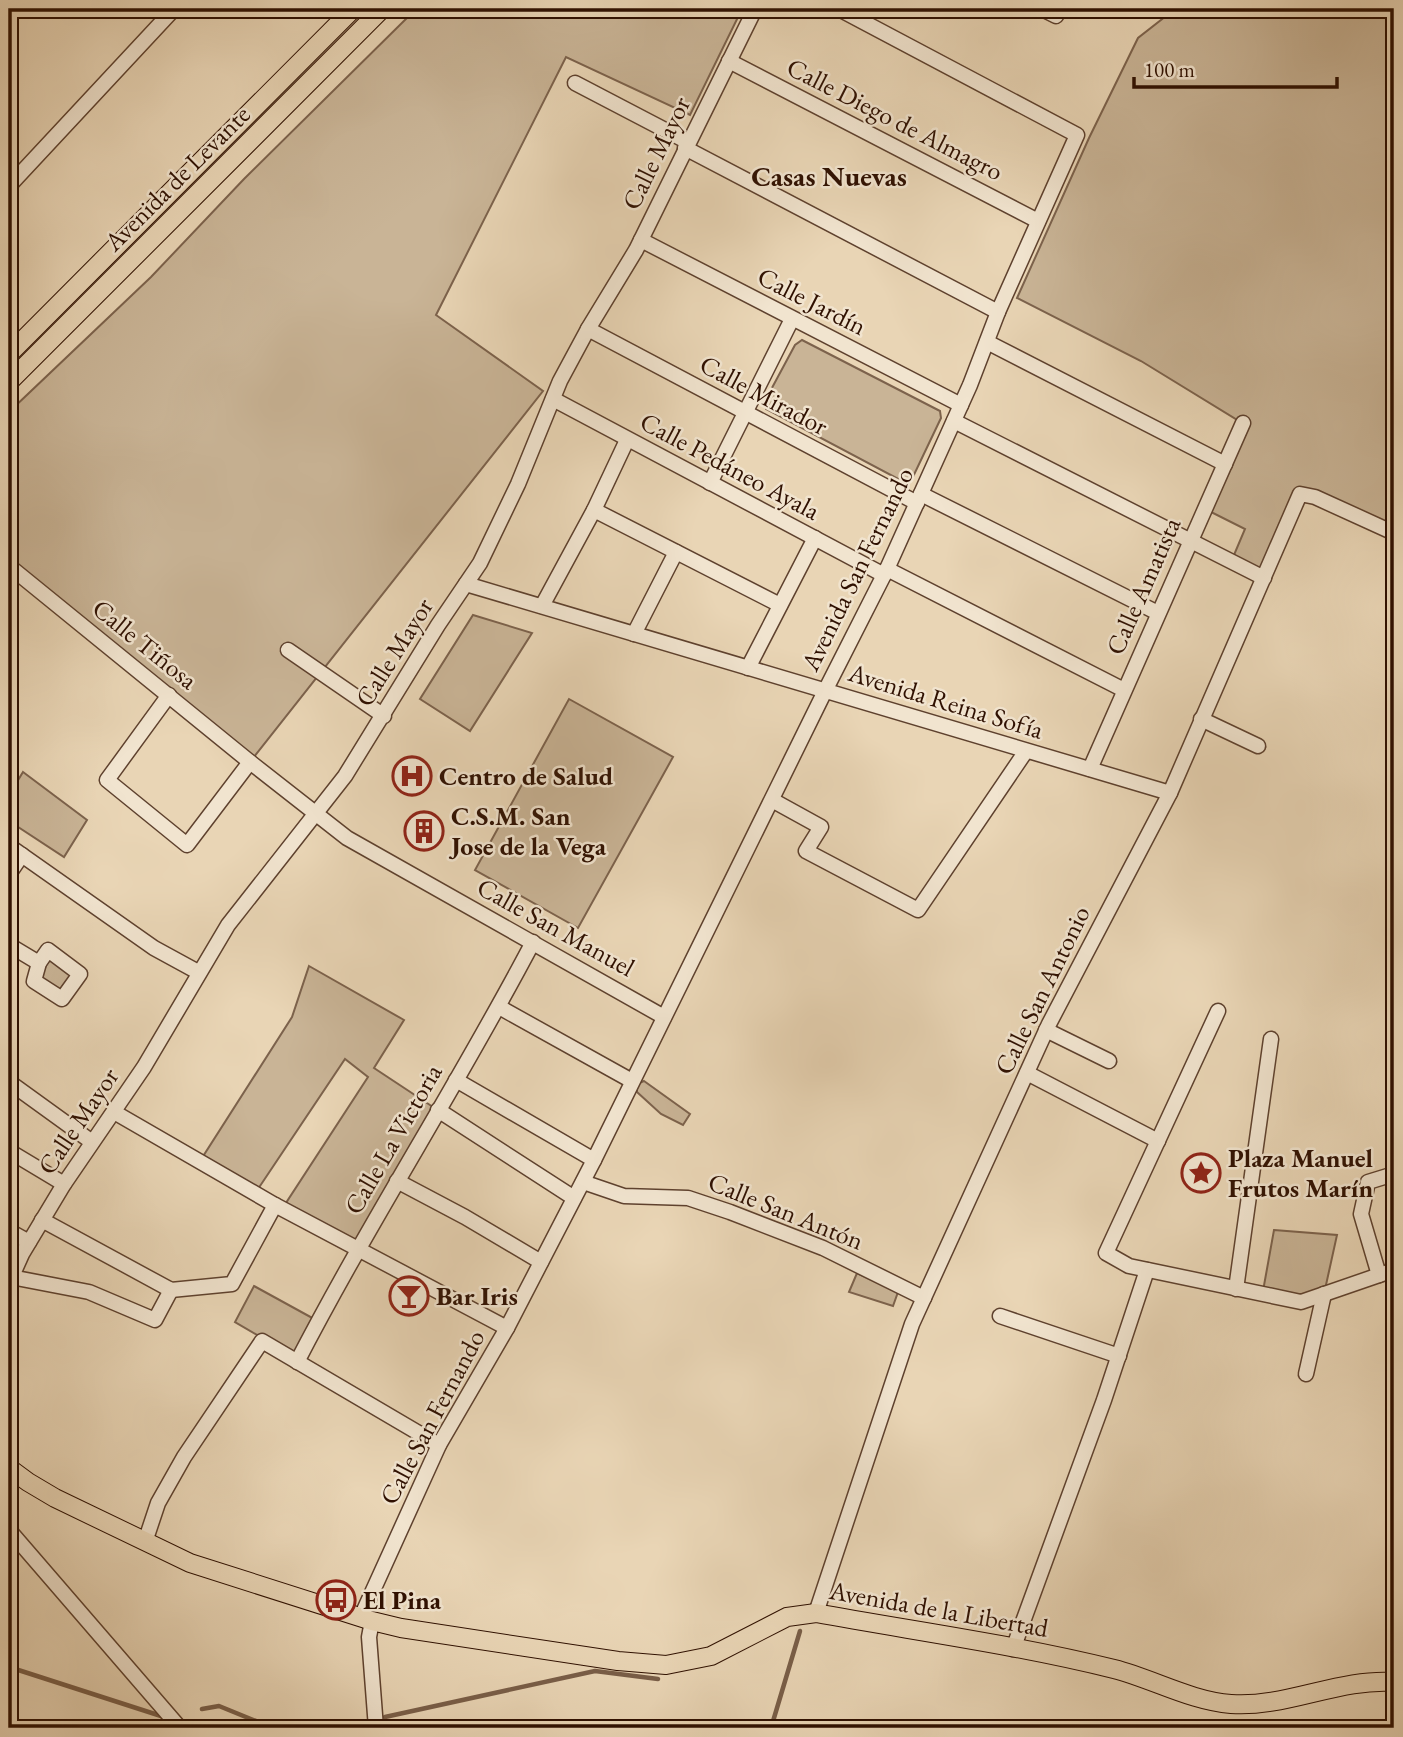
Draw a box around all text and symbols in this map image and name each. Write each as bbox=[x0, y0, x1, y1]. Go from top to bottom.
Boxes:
scale bar bbox=[1134, 46, 1336, 90]
street label: Calle Diego de Almagro bbox=[781, 50, 1009, 188]
text: 100 m bbox=[1144, 56, 1195, 83]
street label: Calle Mayor bbox=[614, 90, 698, 215]
street label: Avenida de Levante bbox=[96, 98, 257, 259]
district label: Casas Nuevas bbox=[751, 158, 907, 194]
street label: Calle Jardín bbox=[752, 259, 872, 343]
street label: Calle Mirador bbox=[694, 347, 834, 443]
street label: Calle Pedáneo Ayala bbox=[634, 404, 826, 528]
street label: Avenida San Fernando bbox=[793, 462, 921, 677]
street label: Calle Amatista bbox=[1098, 511, 1189, 660]
street label: Calle Tiñosa bbox=[85, 591, 205, 697]
street label: Calle Mayor bbox=[347, 591, 441, 713]
street label: Avenida Reina Sofía bbox=[843, 655, 1048, 747]
hospital icon: Centro de Salud bbox=[391, 755, 433, 797]
place label: Centro de Salud bbox=[439, 759, 614, 793]
place label: C.S.M. San Jose de la Vega bbox=[448, 799, 607, 863]
building icon: C.S.M. San Jose de la Vega bbox=[403, 810, 445, 852]
street label: Calle San Manuel bbox=[471, 870, 641, 984]
street label: Calle San Antonio bbox=[986, 900, 1098, 1080]
street label: Calle La Victoria bbox=[336, 1057, 450, 1220]
street label: Calle Mayor bbox=[30, 1061, 126, 1181]
place label: Plaza Manuel Frutos Marín bbox=[1228, 1141, 1373, 1205]
place icon: Plaza Manuel Frutos Marín bbox=[1180, 1152, 1222, 1194]
street label: Calle San Antón bbox=[703, 1164, 869, 1258]
bar icon: Bar Iris bbox=[388, 1275, 430, 1317]
place label: Bar Iris bbox=[436, 1279, 518, 1313]
street label: Calle San Fernando bbox=[372, 1324, 492, 1510]
street label: Avenida de la Libertad bbox=[826, 1573, 1052, 1645]
bus stop icon: El Pina bbox=[315, 1579, 357, 1621]
place label: El Pina bbox=[363, 1583, 442, 1617]

